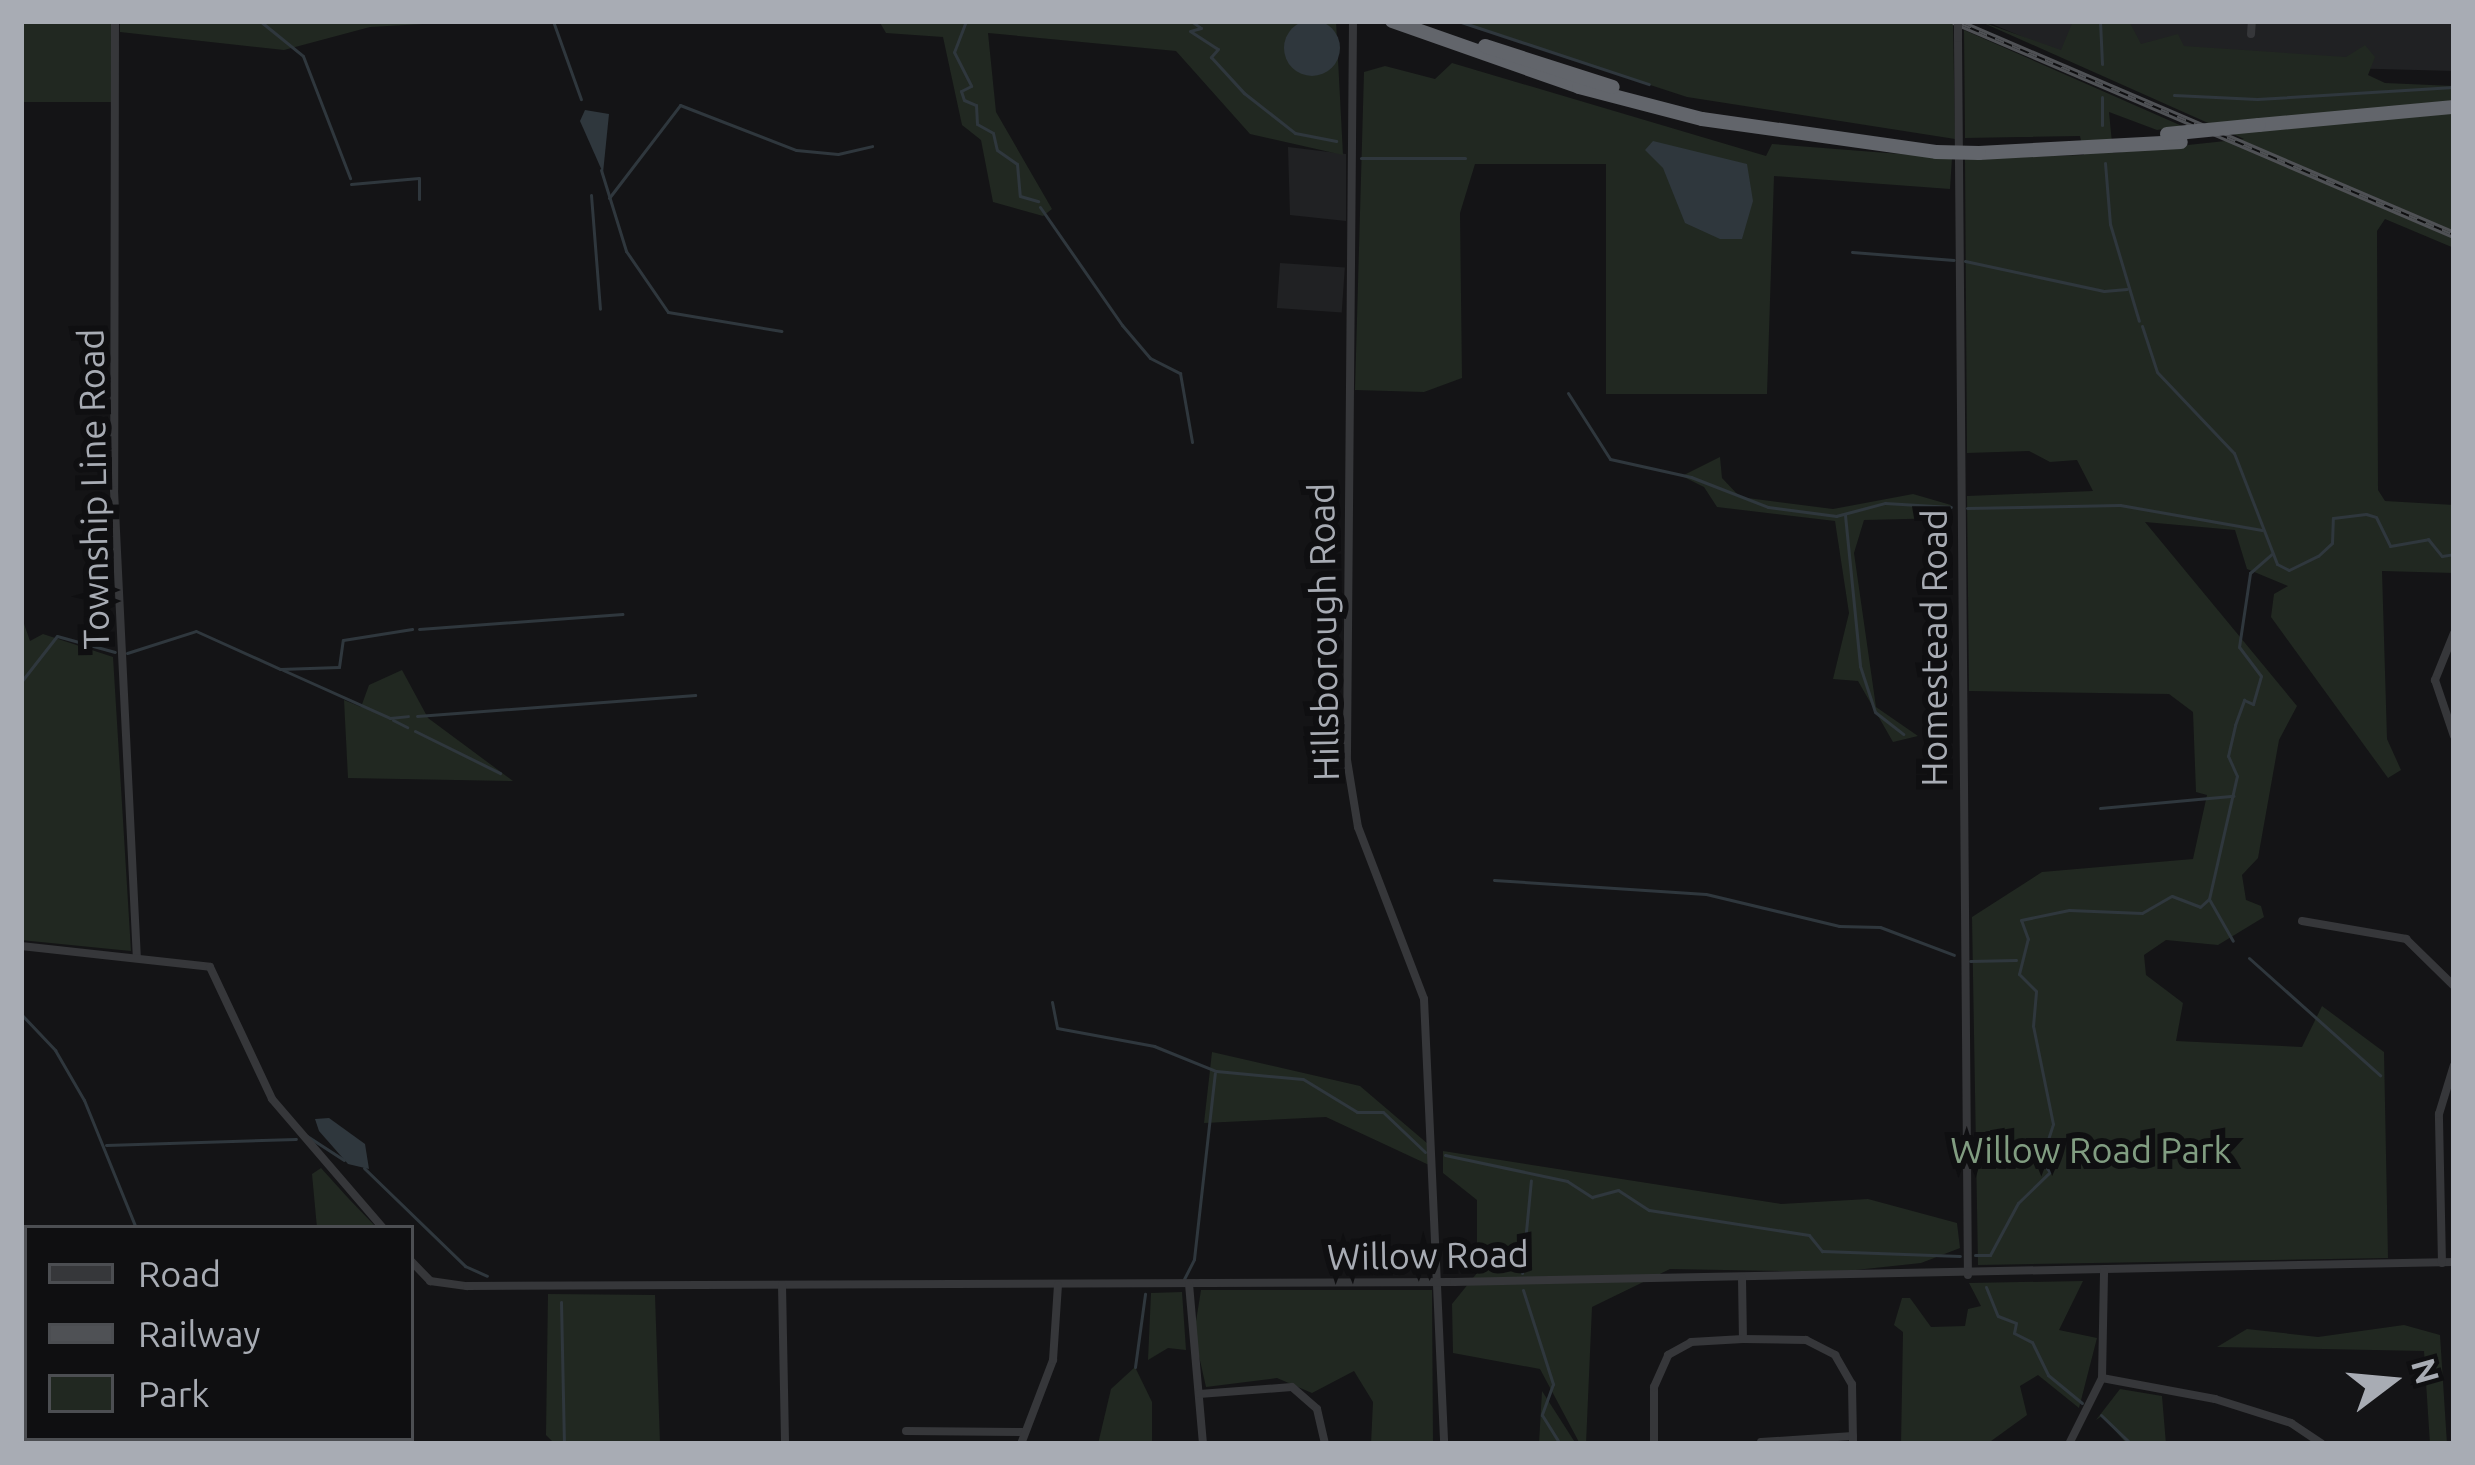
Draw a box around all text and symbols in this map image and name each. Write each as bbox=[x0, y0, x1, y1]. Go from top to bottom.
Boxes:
street label: Township Line Road bbox=[69, 328, 117, 650]
street label: Hillsborough Road bbox=[1299, 483, 1347, 781]
street label: Homestead Road bbox=[1912, 509, 1956, 787]
park label: Willow Road Park bbox=[1950, 1128, 2232, 1172]
legend bbox=[24, 1225, 414, 1441]
street label: Willow Road bbox=[1327, 1232, 1529, 1278]
text: Road bbox=[138, 1253, 221, 1294]
text: Railway bbox=[138, 1313, 261, 1354]
north arrow bbox=[2331, 1321, 2451, 1441]
text: N bbox=[2405, 1354, 2447, 1388]
text: Park bbox=[138, 1373, 210, 1414]

